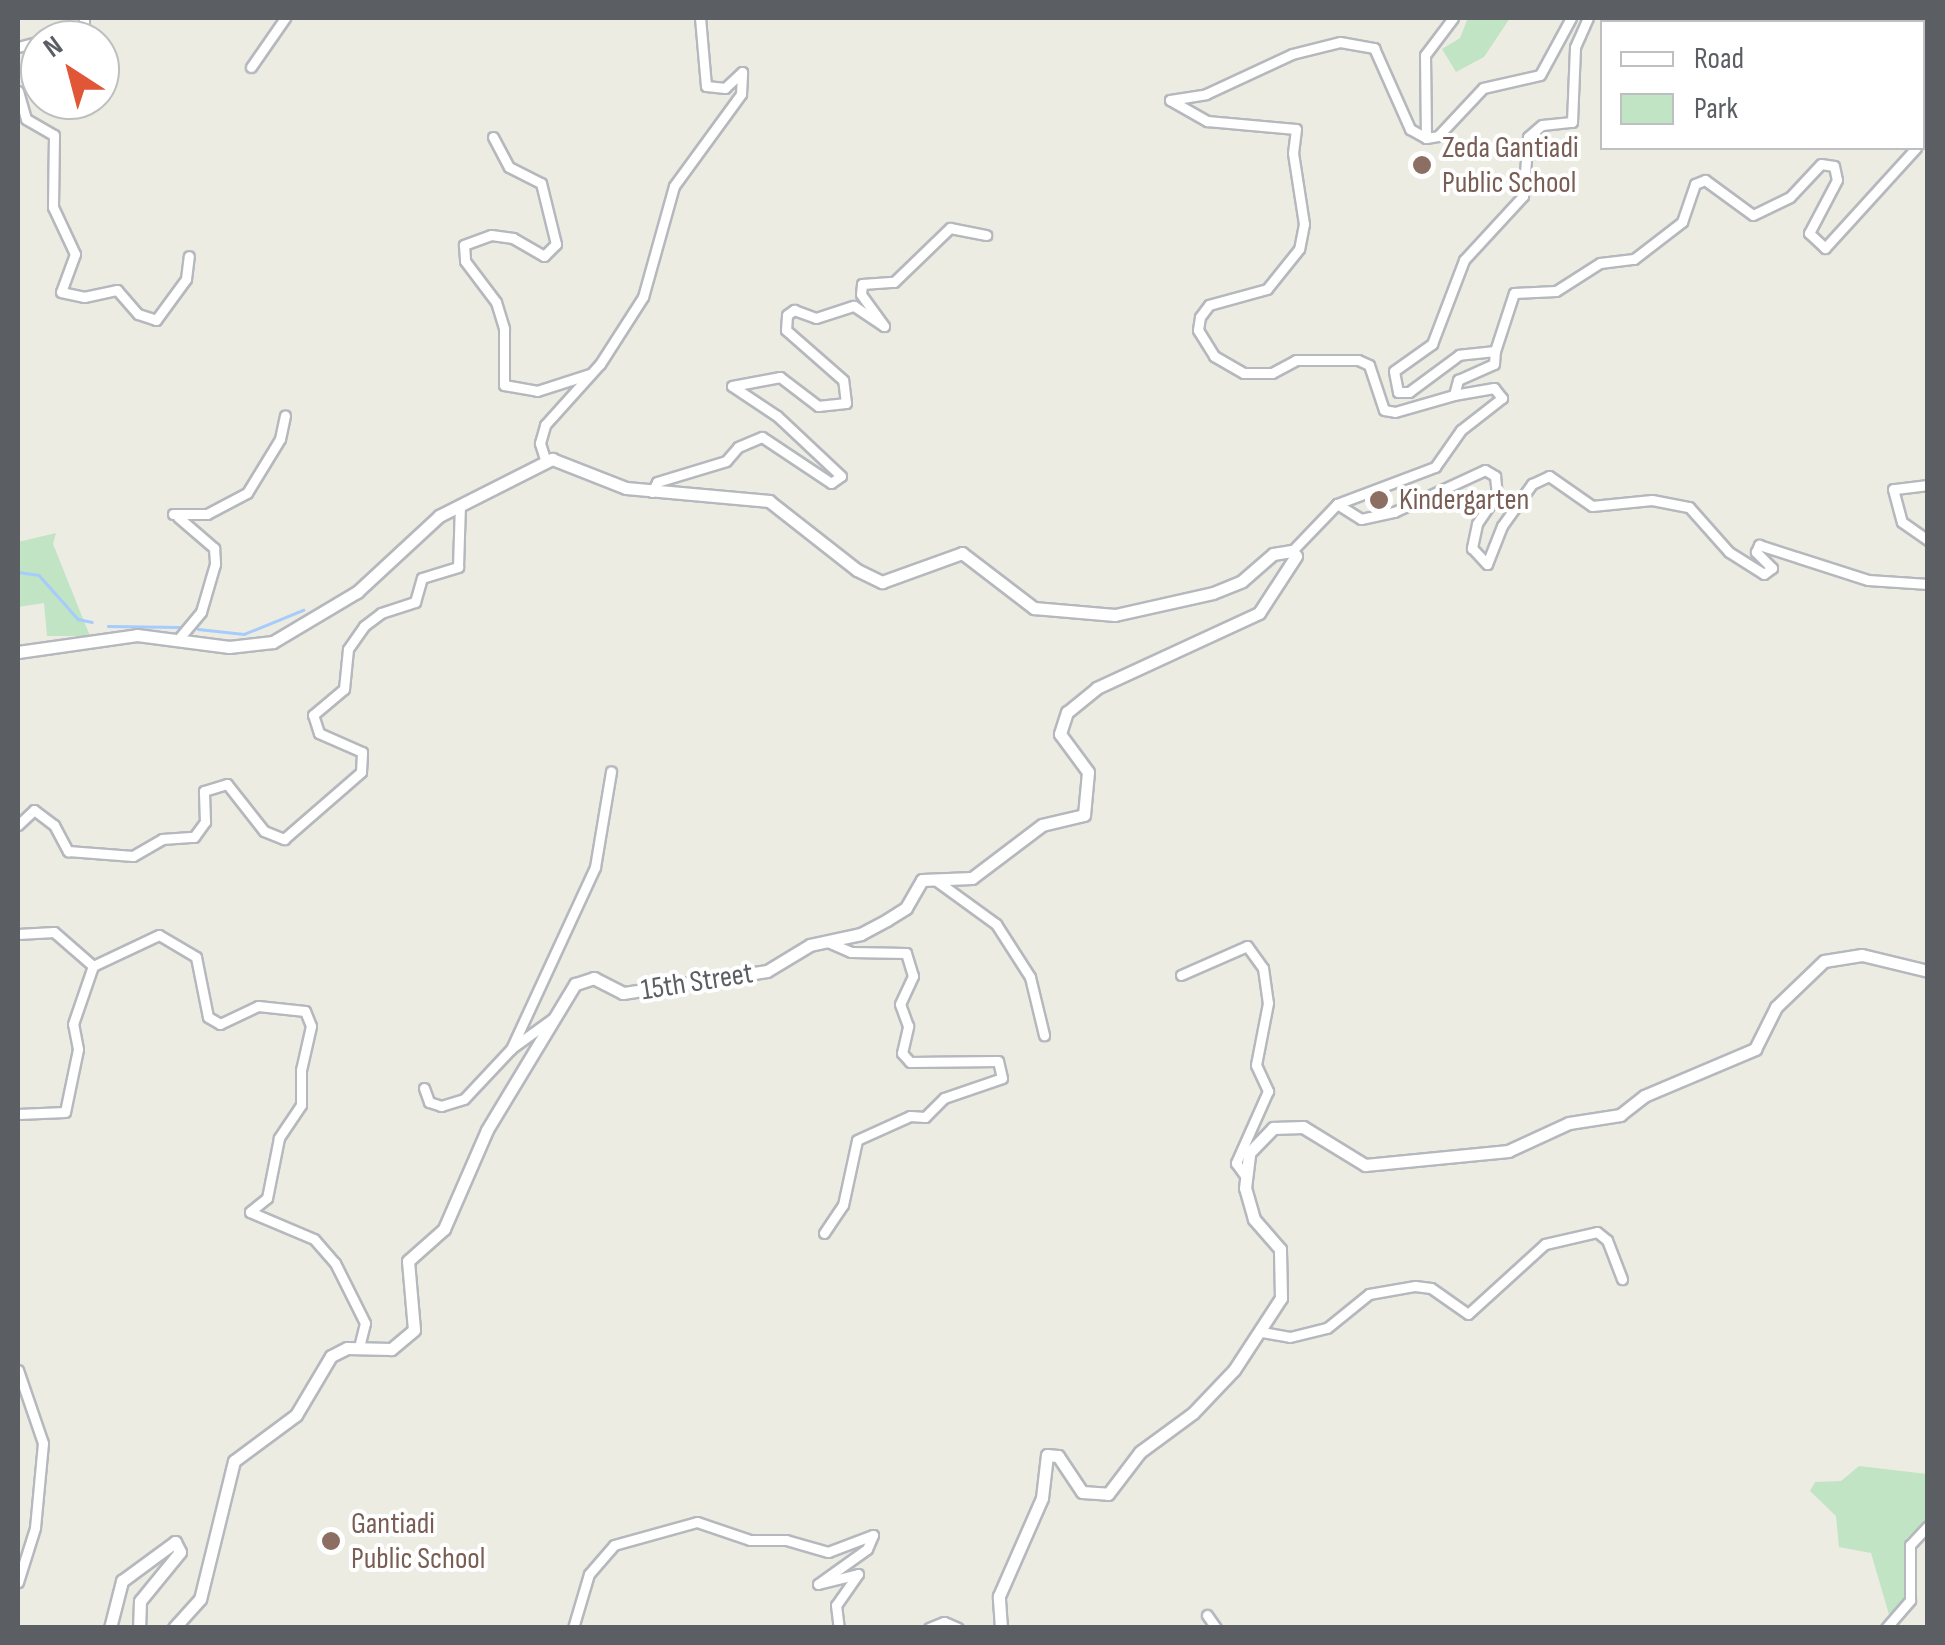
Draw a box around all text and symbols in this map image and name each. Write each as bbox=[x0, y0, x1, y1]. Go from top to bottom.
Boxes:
north arrow bbox=[20, 20, 120, 120]
legend bbox=[1600, 20, 1925, 150]
text: N bbox=[37, 29, 69, 65]
text: Road bbox=[1694, 41, 1744, 77]
text: Park bbox=[1694, 91, 1738, 127]
place label: Zeda Gantiadi Public School bbox=[1442, 130, 1578, 200]
marker: Zeda Gantiadi Public School bbox=[1411, 154, 1433, 176]
place label: Kindergarten bbox=[1399, 482, 1529, 518]
marker: Kindergarten bbox=[1368, 489, 1390, 511]
street label: 15th Street bbox=[639, 955, 755, 1009]
place label: Gantiadi Public School bbox=[351, 1506, 485, 1576]
marker: Gantiadi Public School bbox=[320, 1530, 342, 1552]

